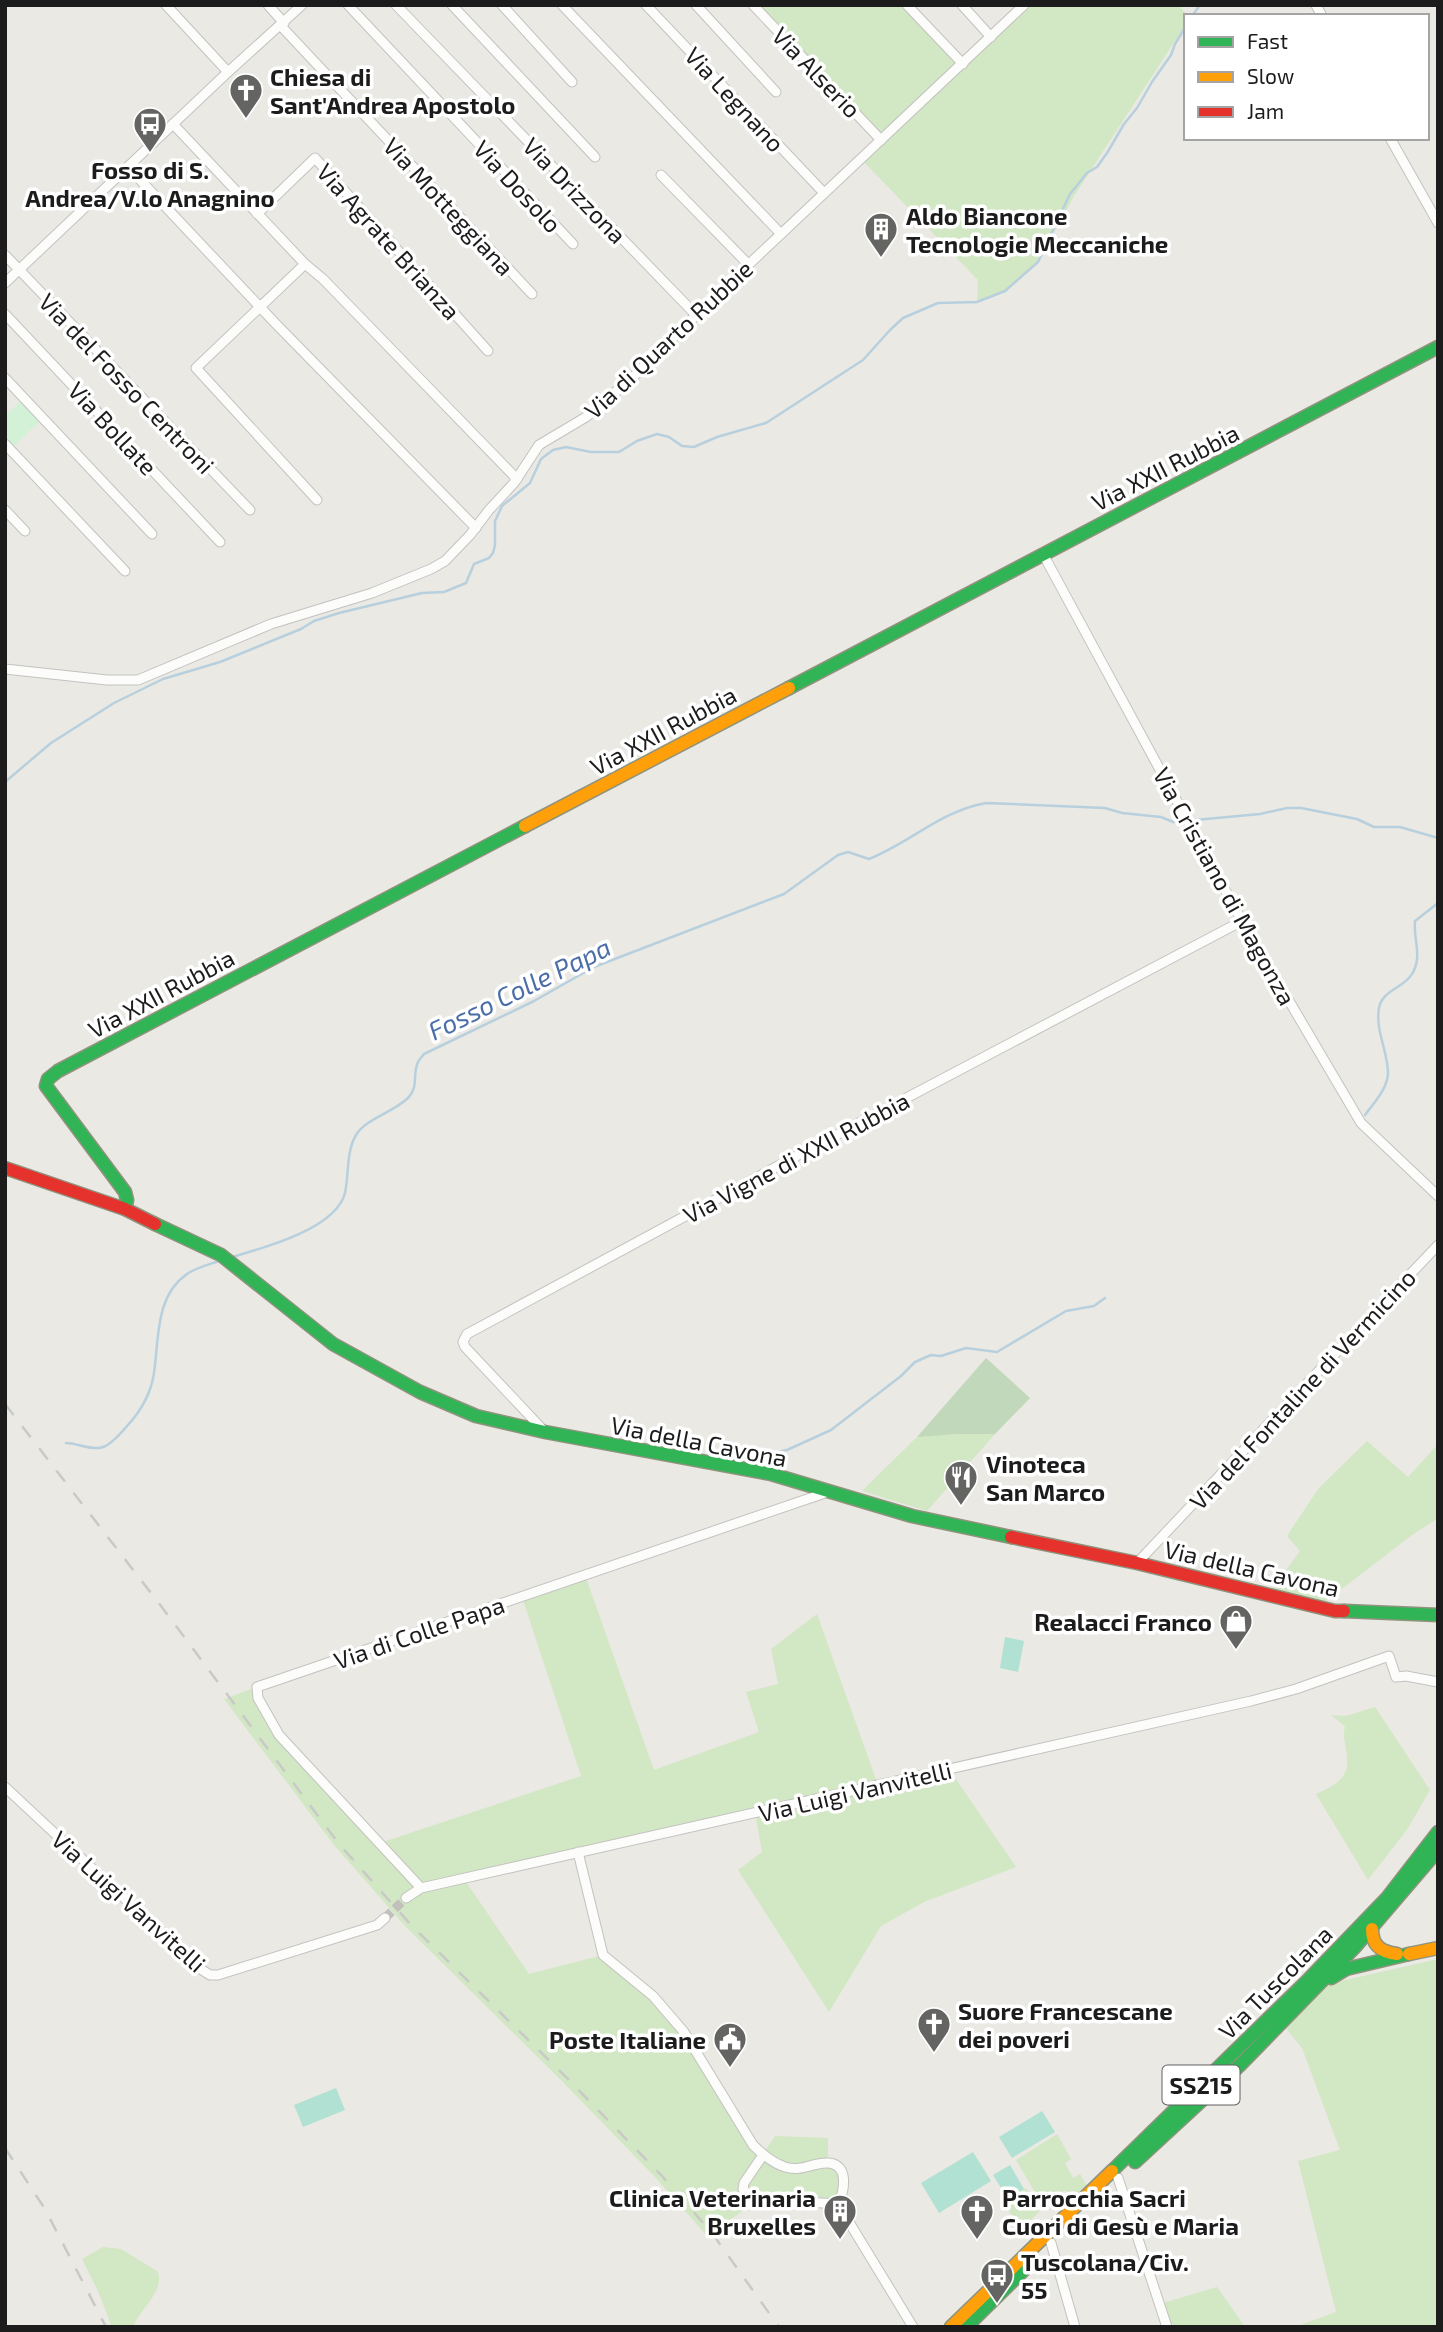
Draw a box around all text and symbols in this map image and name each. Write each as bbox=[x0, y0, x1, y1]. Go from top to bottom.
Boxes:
legend bbox=[1184, 14, 1429, 140]
street label: Via Alserio bbox=[767, 21, 867, 123]
text: Fast bbox=[1247, 28, 1288, 53]
street label: Via Legnano bbox=[679, 41, 791, 157]
place label: Chiesa di Sant'Andrea Apostolo bbox=[270, 62, 516, 119]
text: Slow bbox=[1247, 63, 1294, 88]
church icon: Chiesa di Sant'Andrea Apostolo bbox=[227, 71, 265, 120]
text: Jam bbox=[1247, 98, 1284, 123]
bus stop icon: Fosso di S. Andrea/V.lo Anagnino bbox=[131, 105, 169, 154]
street label: Via Motteggiana bbox=[378, 131, 520, 281]
street label: Via Drizzona bbox=[517, 131, 633, 249]
street label: Via Dosolo bbox=[468, 134, 568, 238]
place label: Fosso di S. Andrea/V.lo Anagnino bbox=[25, 155, 275, 212]
street label: Via Agrate Brianza bbox=[311, 157, 467, 325]
place label: Aldo Biancone Tecnologie Meccaniche bbox=[906, 201, 1168, 258]
building icon: Aldo Biancone Tecnologie Meccaniche bbox=[862, 210, 900, 259]
street label: Via di Quarto Rubbie bbox=[578, 254, 758, 424]
street label: Via del Fosso Centroni bbox=[33, 287, 221, 479]
street label: Via Bollate bbox=[62, 375, 164, 481]
street label: Via XXII Rubbia bbox=[1087, 417, 1243, 517]
street label: Via XXII Rubbia bbox=[585, 679, 741, 781]
street label: Via Cristiano di Magonza bbox=[1148, 762, 1302, 1010]
water label: Fosso Colle Papa bbox=[423, 930, 615, 1046]
street label: Via XXII Rubbia bbox=[83, 942, 239, 1044]
street label: Via Vigne di XXII Rubbia bbox=[678, 1085, 914, 1229]
street label: Via del Fontaline di Vermicino bbox=[1183, 1263, 1421, 1515]
street label: Via della Cavona bbox=[609, 1410, 789, 1472]
place label: Vinoteca San Marco bbox=[986, 1449, 1105, 1506]
restaurant icon: Vinoteca San Marco bbox=[942, 1458, 980, 1507]
street label: Via della Cavona bbox=[1162, 1534, 1342, 1602]
street label: Via di Colle Papa bbox=[330, 1589, 508, 1675]
shop icon: Realacci Franco bbox=[1217, 1602, 1255, 1651]
place label: Realacci Franco bbox=[1034, 1607, 1212, 1636]
street label: Via Luigi Vanvitelli bbox=[756, 1755, 954, 1827]
street label: Via Luigi Vanvitelli bbox=[46, 1824, 212, 1978]
street label: Via Tuscolana bbox=[1212, 1919, 1338, 2045]
place label: Suore Francescane dei poveri bbox=[958, 1996, 1173, 2053]
church icon: Suore Francescane dei poveri bbox=[915, 2005, 953, 2054]
public building icon: Poste Italiane bbox=[711, 2020, 749, 2069]
place label: Poste Italiane bbox=[549, 2025, 706, 2054]
road number: SS215 bbox=[1162, 2066, 1240, 2104]
place label: Clinica Veterinaria Bruxelles bbox=[609, 2183, 816, 2240]
place label: Parrocchia Sacri Cuori di Gesù e Maria bbox=[1002, 2183, 1239, 2240]
building icon: Clinica Veterinaria Bruxelles bbox=[821, 2192, 859, 2241]
church icon: Parrocchia Sacri Cuori di Gesù e Maria bbox=[958, 2192, 996, 2241]
place label: Tuscolana/Civ. 55 bbox=[1021, 2247, 1189, 2304]
bus stop icon: Tuscolana/Civ. 55 bbox=[978, 2256, 1016, 2305]

